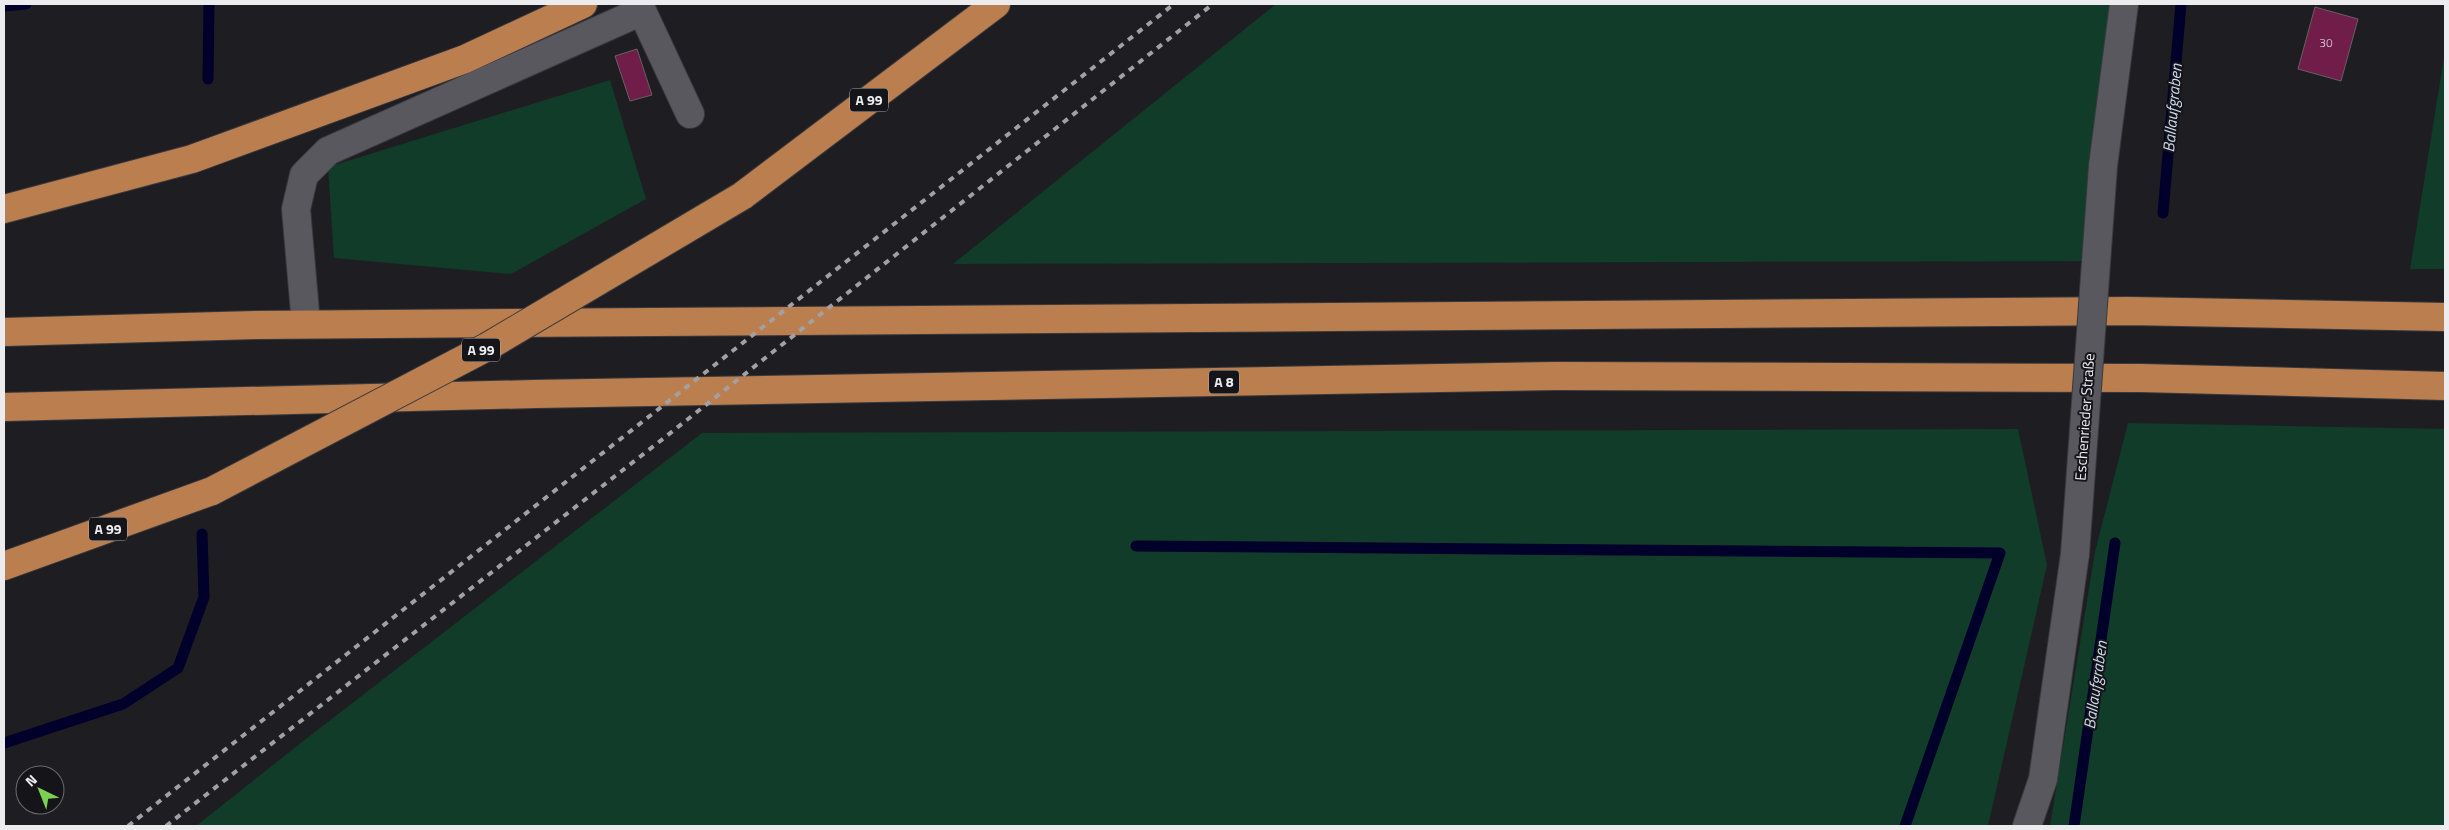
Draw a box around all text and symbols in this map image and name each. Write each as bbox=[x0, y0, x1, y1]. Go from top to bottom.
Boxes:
house number: 30 bbox=[2319, 33, 2333, 52]
water label: Ballaufgraben bbox=[2156, 62, 2188, 153]
road number: A 99 bbox=[850, 88, 888, 112]
road number: A 99 bbox=[462, 338, 500, 362]
street label: Eschenrieder Straße bbox=[2069, 352, 2100, 481]
road number: A 8 bbox=[1209, 371, 1239, 394]
road number: A 99 bbox=[89, 518, 127, 540]
water label: Ballaufgraben bbox=[2077, 638, 2113, 731]
north arrow bbox=[15, 765, 65, 815]
text: N bbox=[20, 769, 42, 791]

